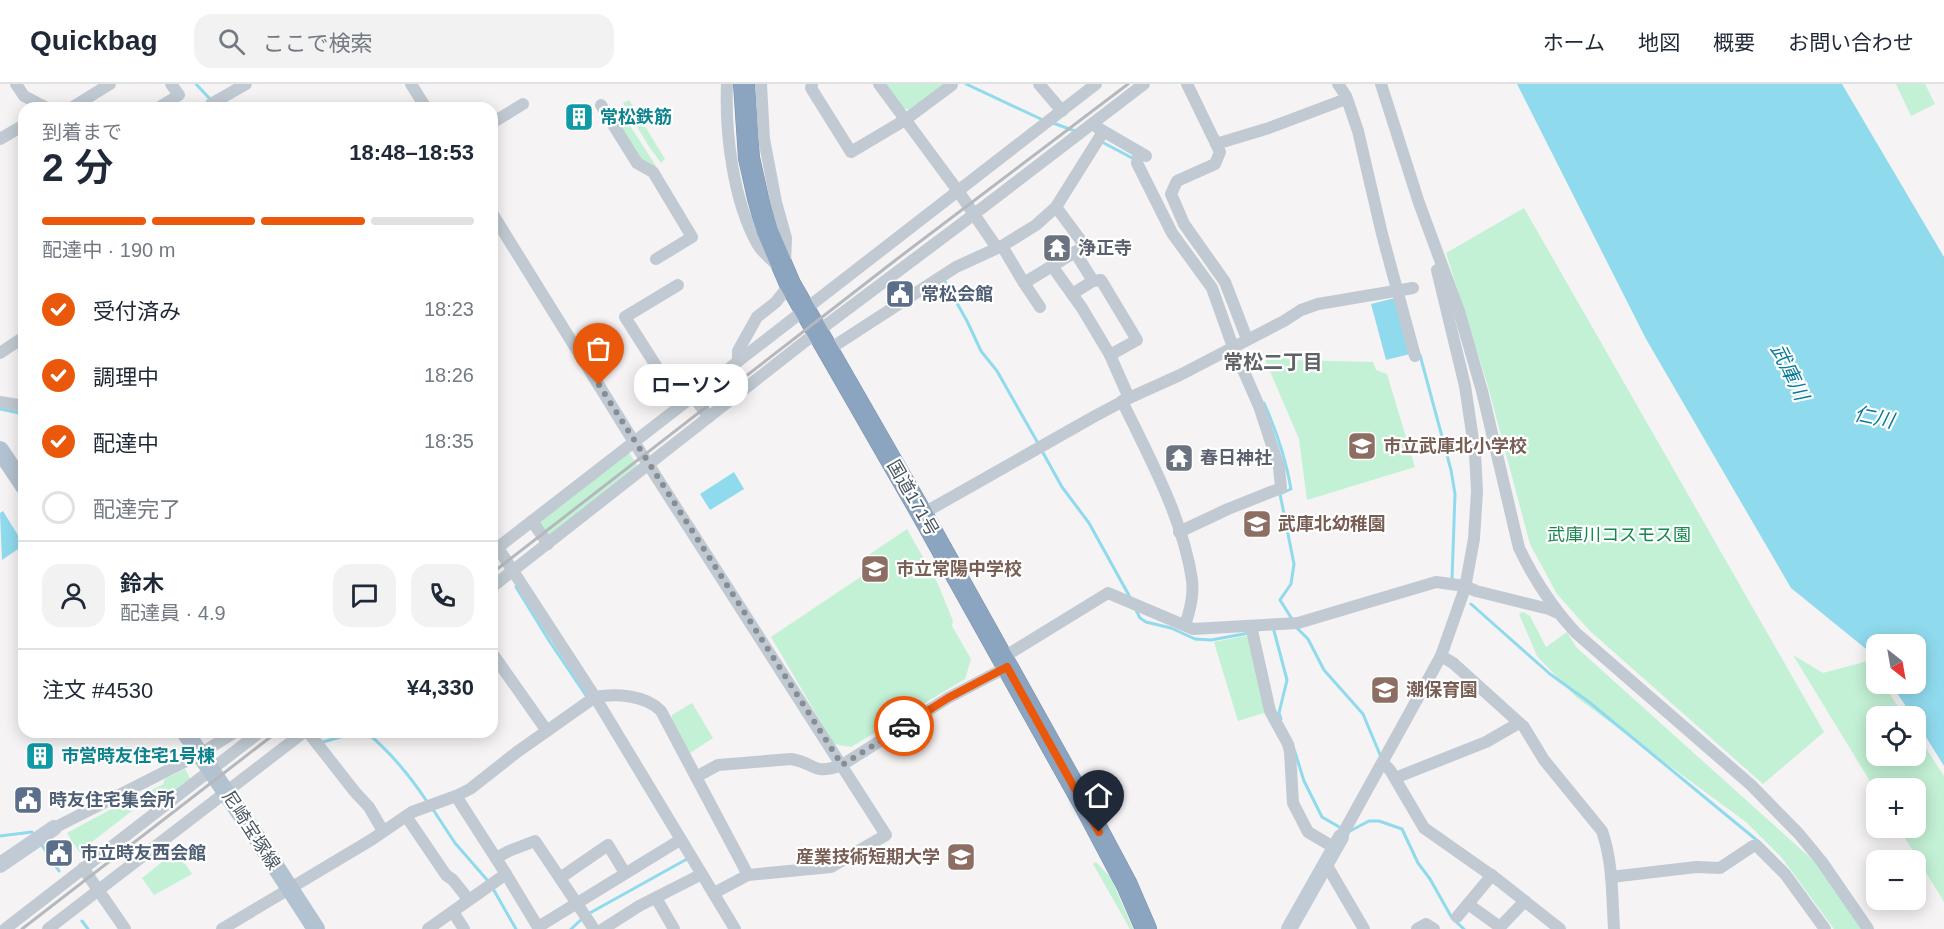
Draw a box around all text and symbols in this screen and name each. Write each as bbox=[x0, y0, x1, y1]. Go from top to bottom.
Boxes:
search box bbox=[194, 14, 614, 68]
text: Quickbag bbox=[30, 25, 158, 56]
icon: search bbox=[215, 25, 248, 58]
text: ここで検索 bbox=[263, 31, 373, 56]
text: ホーム bbox=[1543, 31, 1605, 54]
text: 地図 bbox=[1638, 31, 1680, 54]
text: 概要 bbox=[1713, 31, 1755, 54]
text: お問い合わせ bbox=[1788, 31, 1914, 54]
building icon: 常松鉄筋 bbox=[563, 101, 595, 133]
place label: 常松鉄筋 bbox=[600, 107, 672, 127]
text: 到着まで bbox=[42, 121, 122, 143]
text: 18:48–18:53 bbox=[349, 140, 474, 165]
text: 2 分 bbox=[42, 146, 114, 189]
temple icon: 浄正寺 bbox=[1041, 232, 1073, 264]
place label: 浄正寺 bbox=[1078, 238, 1132, 258]
text: 配達中 · 190 m bbox=[42, 239, 175, 261]
public building icon: 常松会館 bbox=[884, 278, 916, 310]
place label: 常松会館 bbox=[921, 284, 993, 304]
icon: check bbox=[42, 293, 75, 326]
text: 18:23 bbox=[424, 298, 474, 320]
text: 受付済み bbox=[93, 299, 181, 324]
pin bbox=[573, 323, 624, 385]
icon: bag bbox=[582, 332, 615, 365]
water label: 武庫川 bbox=[1767, 340, 1814, 406]
district label: 常松二丁目 bbox=[1223, 351, 1323, 373]
icon: check bbox=[42, 359, 75, 392]
text: 18:26 bbox=[424, 364, 474, 386]
callout: ローソン bbox=[635, 364, 749, 406]
text: 調理中 bbox=[93, 365, 159, 390]
text: ローソン bbox=[651, 374, 731, 396]
water label: 仁川 bbox=[1852, 402, 1898, 432]
icon: check bbox=[42, 425, 75, 458]
text: 18:35 bbox=[424, 430, 474, 452]
school or university icon: 市立武庫北小学校 bbox=[1346, 430, 1378, 462]
text: 配達中 bbox=[93, 431, 159, 456]
place label: 市立武庫北小学校 bbox=[1383, 436, 1527, 456]
temple icon: 春日神社 bbox=[1163, 442, 1195, 474]
place label: 春日神社 bbox=[1200, 448, 1272, 468]
street label: 国道171号 bbox=[883, 457, 943, 539]
text: 配達完了 bbox=[93, 497, 181, 522]
school or university icon: 武庫北幼稚園 bbox=[1241, 508, 1273, 540]
place label: 武庫北幼稚園 bbox=[1278, 514, 1386, 534]
park label: 武庫川コスモス園 bbox=[1547, 525, 1691, 545]
school or university icon: 市立常陽中学校 bbox=[859, 553, 891, 585]
place label: 市立常陽中学校 bbox=[896, 559, 1022, 579]
button: person bbox=[42, 564, 105, 627]
button: chat bbox=[333, 564, 396, 627]
button: phone bbox=[411, 564, 474, 627]
text: 鈴木 bbox=[120, 571, 164, 596]
text: 配達員 · 4.9 bbox=[120, 602, 226, 624]
north arrow bbox=[1866, 634, 1926, 694]
map controls bbox=[1866, 634, 1926, 910]
school or university icon: 潮保育園 bbox=[1369, 674, 1401, 706]
text: ¥4,330 bbox=[407, 675, 474, 700]
text: 注文 #4530 bbox=[42, 678, 153, 703]
place label: 潮保育園 bbox=[1406, 680, 1478, 700]
courier bbox=[874, 696, 934, 756]
button: locate bbox=[1866, 706, 1926, 766]
icon: car bbox=[888, 710, 921, 743]
building icon: 市営時友住宅1号棟 bbox=[24, 740, 56, 772]
place label: 市営時友住宅1号棟 bbox=[61, 746, 215, 766]
pin bbox=[1073, 770, 1124, 832]
button: + bbox=[1866, 778, 1926, 838]
icon: home bbox=[1082, 779, 1115, 812]
public building icon: 時友住宅集会所 bbox=[12, 784, 44, 816]
street label: 尼崎宝塚線 bbox=[218, 787, 284, 873]
place label: 時友住宅集会所 bbox=[49, 790, 175, 810]
public building icon: 市立時友西会館 bbox=[43, 837, 75, 869]
school or university icon: 産業技術短期大学 bbox=[945, 841, 977, 873]
place label: 市立時友西会館 bbox=[80, 843, 206, 863]
place label: 産業技術短期大学 bbox=[796, 847, 940, 867]
button: − bbox=[1866, 850, 1926, 910]

